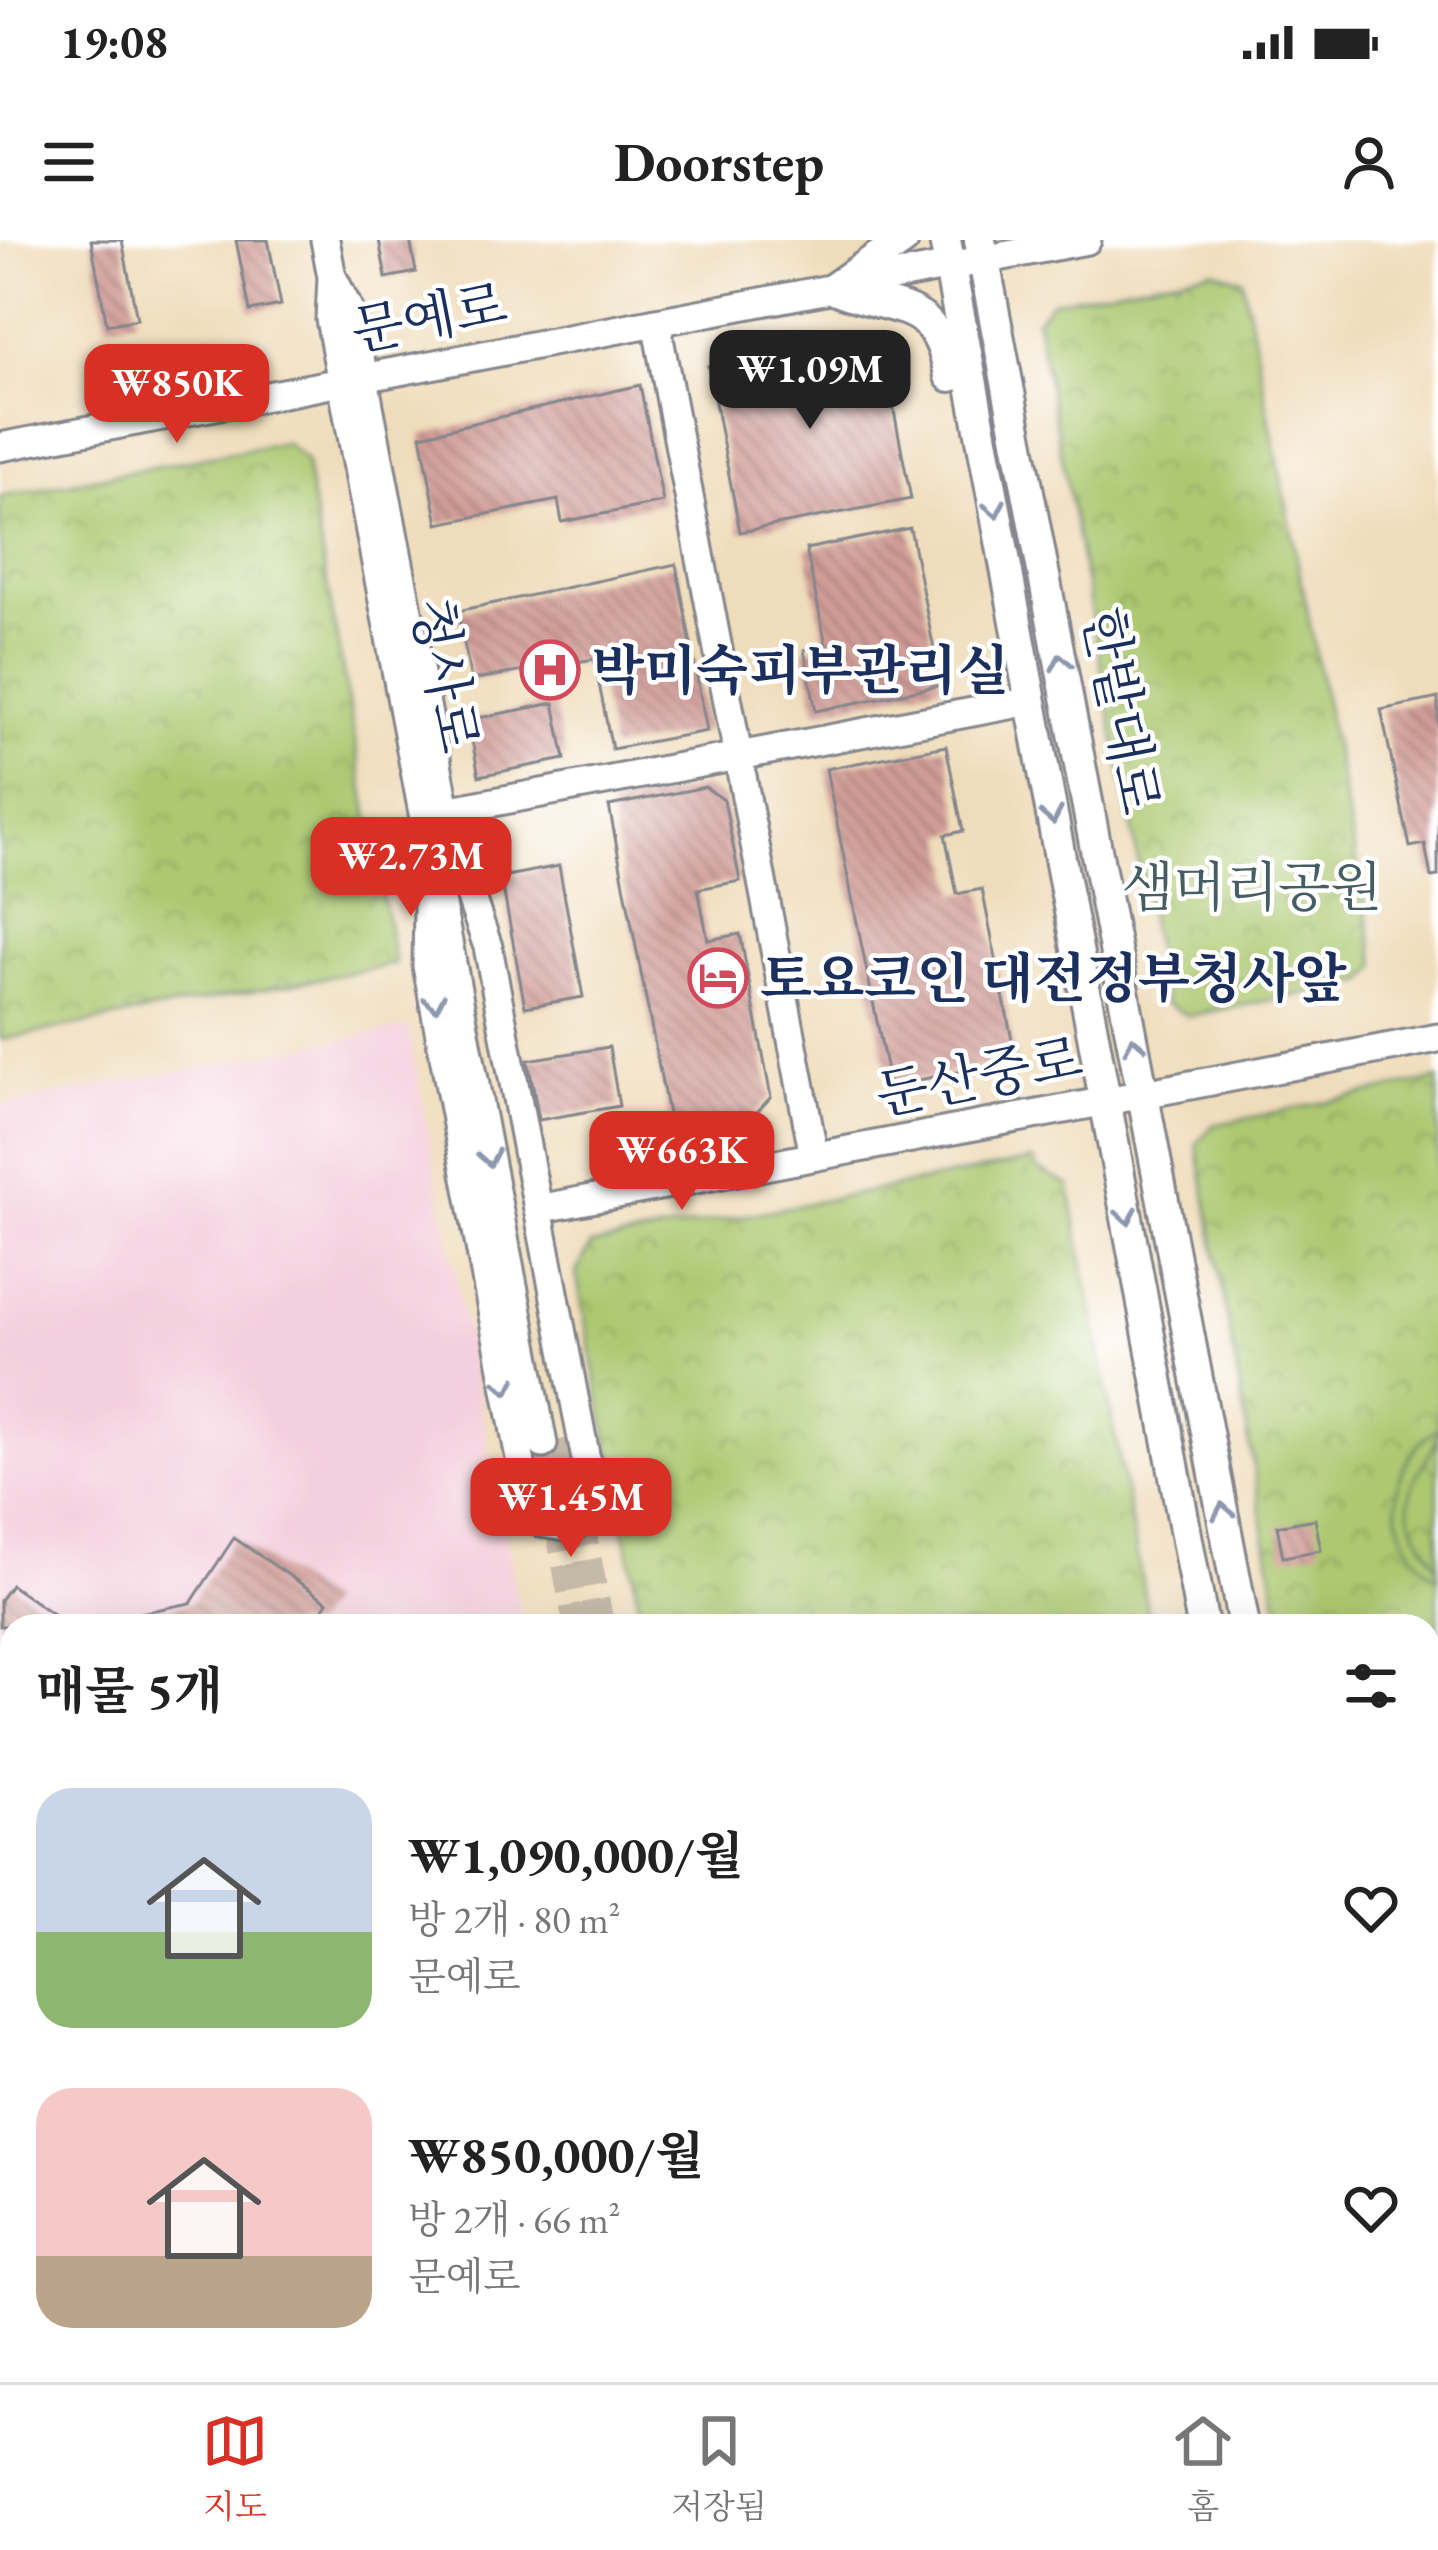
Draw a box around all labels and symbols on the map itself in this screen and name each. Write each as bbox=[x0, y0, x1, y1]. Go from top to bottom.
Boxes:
street label: 문예로 bbox=[346, 268, 512, 366]
pin: ₩1.09M bbox=[712, 330, 908, 432]
pin: ₩850K bbox=[93, 344, 261, 446]
one-way arrow bbox=[981, 499, 1007, 519]
street label: 청사로 bbox=[397, 592, 495, 758]
street label: 한밭대로 bbox=[1068, 602, 1176, 820]
place label: 박미숙피부관리실 bbox=[592, 635, 1009, 705]
hospital icon: 박미숙피부관리실 bbox=[519, 639, 581, 701]
one-way arrow bbox=[1049, 653, 1074, 673]
one-way arrow bbox=[1039, 806, 1064, 826]
pin: ₩2.73M bbox=[313, 817, 509, 919]
park label: 샘머리공원 bbox=[1122, 852, 1382, 922]
place label: 토요코인 대전정부청사앞 bbox=[760, 943, 1347, 1013]
hotel icon: 토요코인 대전정부청사앞 bbox=[687, 947, 749, 1009]
one-way arrow bbox=[421, 992, 447, 1012]
street label: 둔산중로 bbox=[870, 1022, 1088, 1130]
one-way arrow bbox=[1122, 1036, 1148, 1056]
pin: ₩663K bbox=[598, 1111, 766, 1213]
one-way arrow bbox=[475, 1148, 500, 1168]
one-way arrow bbox=[1113, 1206, 1139, 1226]
one-way arrow bbox=[493, 1376, 518, 1396]
pin: ₩1.45M bbox=[473, 1458, 669, 1560]
one-way arrow bbox=[1211, 1501, 1237, 1521]

